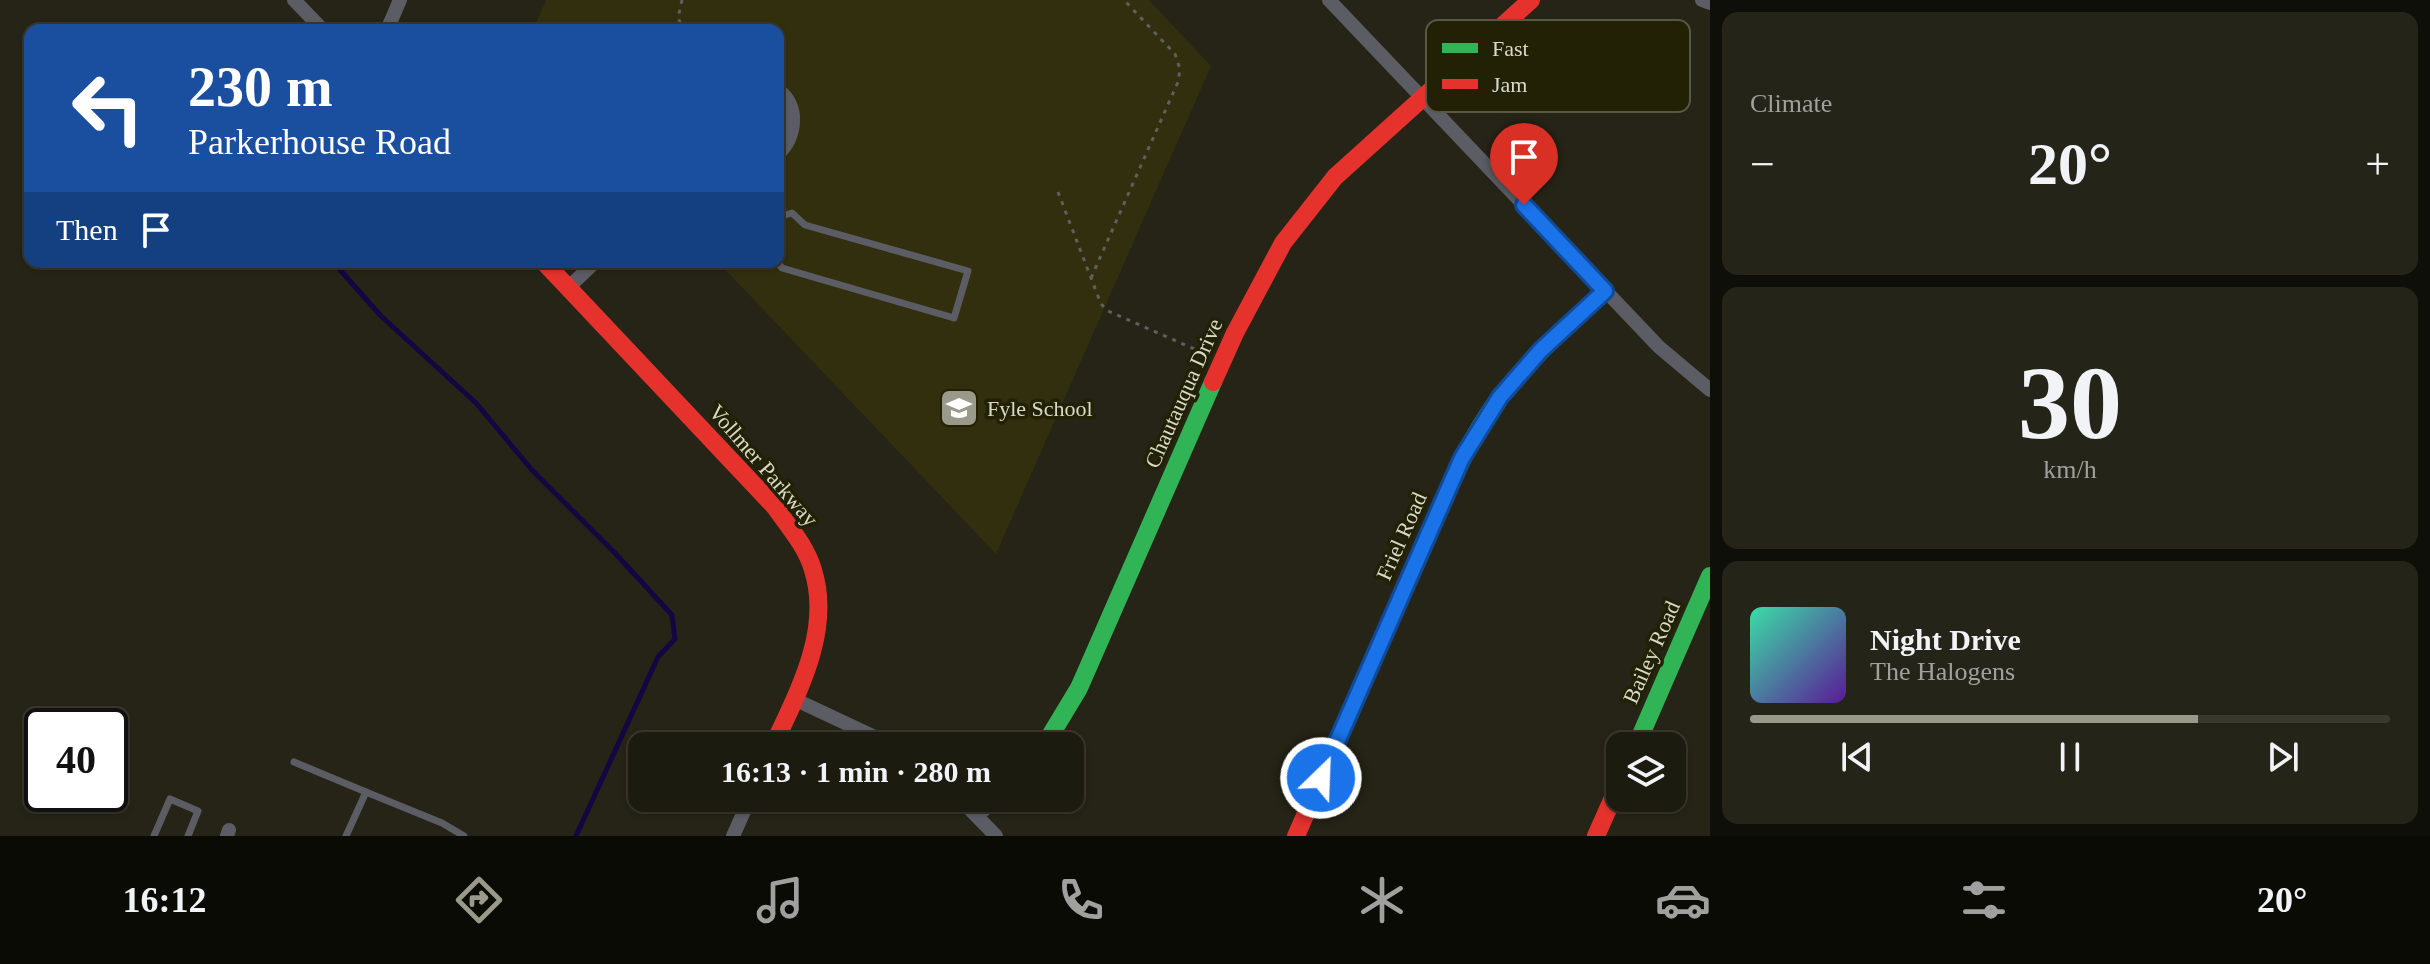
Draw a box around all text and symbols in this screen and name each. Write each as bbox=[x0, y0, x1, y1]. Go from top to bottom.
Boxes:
legend bbox=[1426, 20, 1690, 112]
text: Fast bbox=[1492, 36, 1529, 61]
icon: left bbox=[56, 56, 160, 160]
text: 230 m bbox=[188, 56, 333, 118]
text: Jam bbox=[1492, 72, 1527, 97]
text: Climate bbox=[1750, 89, 1832, 118]
text: Parkerhouse Road bbox=[188, 122, 451, 162]
pin bbox=[1490, 123, 1558, 205]
text: 20° bbox=[2028, 131, 2112, 197]
icon: arrive bbox=[1502, 135, 1546, 179]
text: − bbox=[1750, 140, 1775, 189]
text: + bbox=[2365, 140, 2390, 189]
icon: arrive bbox=[134, 208, 178, 252]
text: Then bbox=[56, 213, 118, 246]
street label: Chautauqua Drive bbox=[1139, 315, 1228, 472]
text: 30 bbox=[2018, 345, 2122, 460]
school or university icon: Fyle School bbox=[938, 387, 980, 429]
place label: Fyle School bbox=[987, 396, 1093, 421]
street label: Vollmer Parkway bbox=[704, 399, 823, 531]
text: km/h bbox=[2043, 455, 2097, 484]
street label: Friel Road bbox=[1371, 488, 1432, 584]
street label: Bailey Road bbox=[1618, 597, 1685, 707]
text: Night Drive bbox=[1870, 623, 2021, 656]
text: The Halogens bbox=[1870, 657, 2015, 686]
speed limit sign: 40 bbox=[24, 708, 128, 812]
map controls bbox=[1606, 732, 1686, 812]
button: layers bbox=[1606, 732, 1686, 812]
icon: previous bbox=[1835, 735, 1879, 779]
icon: pause bbox=[2048, 735, 2092, 779]
icon: next bbox=[2261, 735, 2305, 779]
position arrow bbox=[1279, 736, 1363, 820]
text: 16:13 · 1 min · 280 m bbox=[721, 755, 991, 788]
icon: directions bbox=[451, 872, 507, 928]
icon: music bbox=[752, 872, 808, 928]
icon: phone bbox=[1053, 872, 1109, 928]
icon: climate bbox=[1354, 872, 1410, 928]
icon: car bbox=[1655, 872, 1711, 928]
icon: filters bbox=[1956, 872, 2012, 928]
text: 16:12 bbox=[122, 880, 206, 920]
text: 20° bbox=[2257, 880, 2307, 920]

